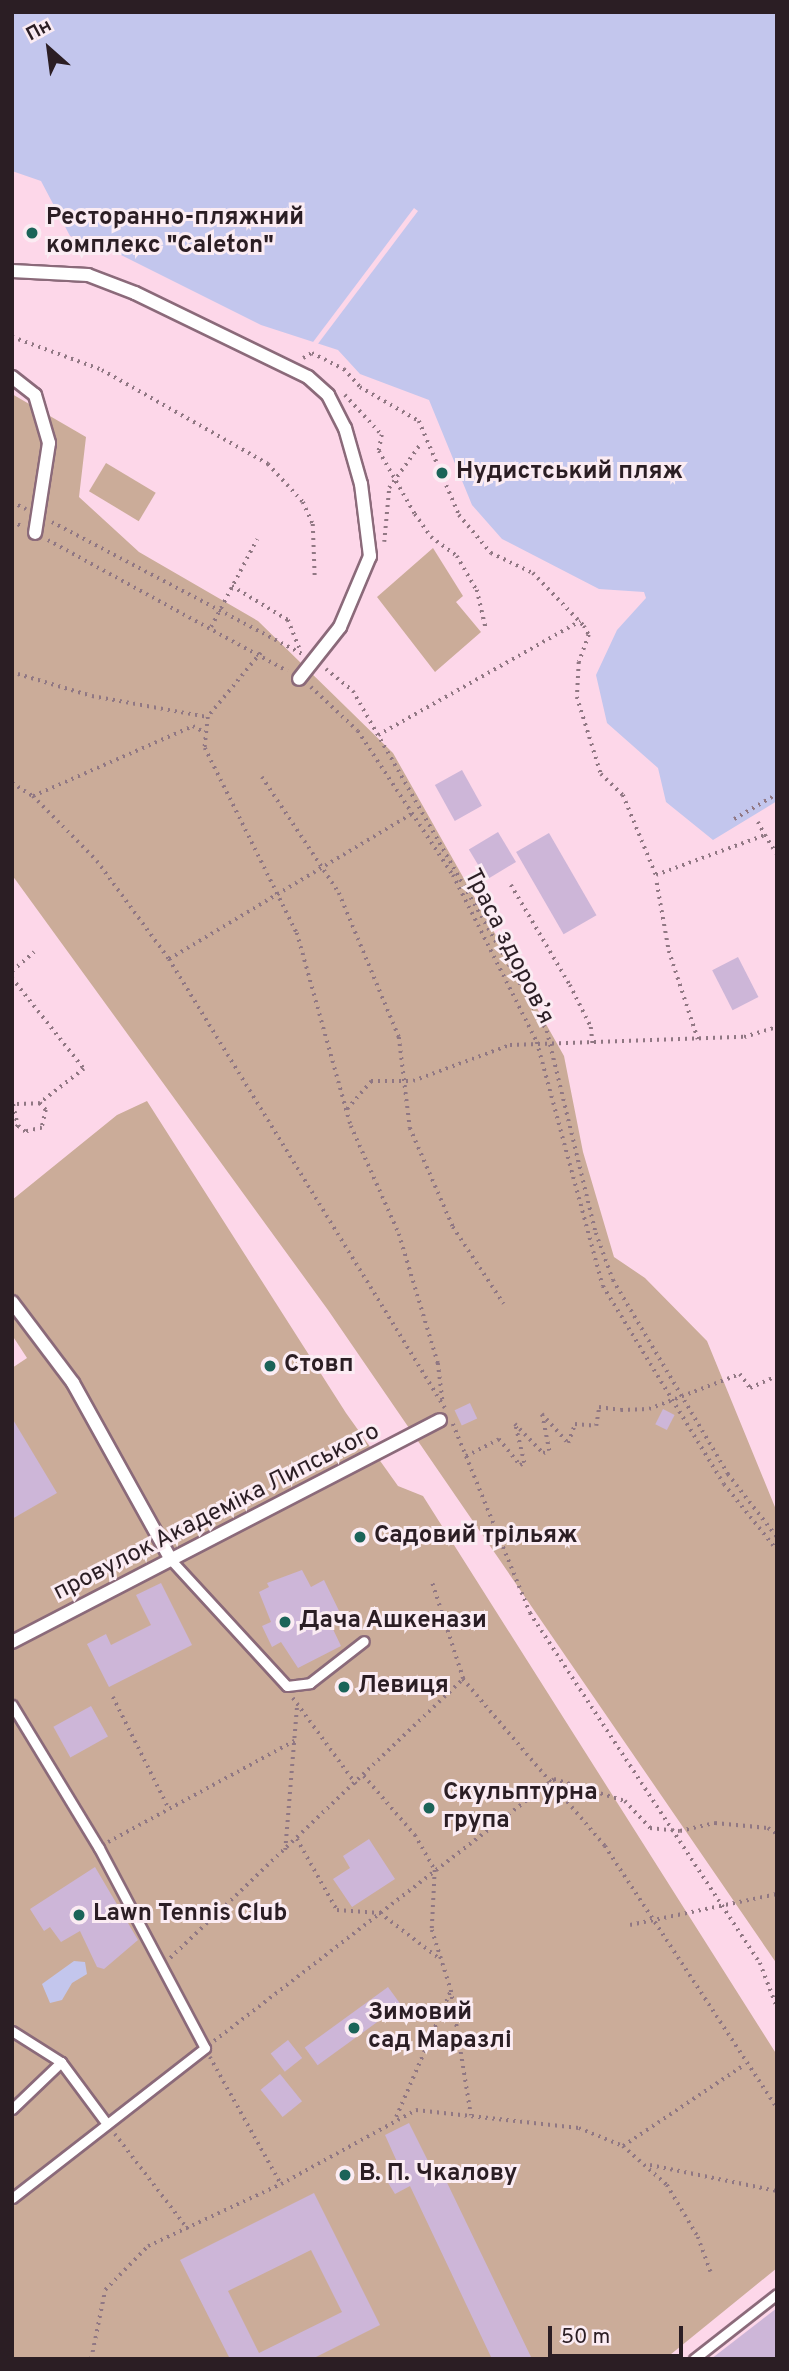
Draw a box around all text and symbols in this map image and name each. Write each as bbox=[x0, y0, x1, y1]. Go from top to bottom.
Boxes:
north arrow bbox=[14, 14, 84, 84]
text: Пн bbox=[22, 14, 56, 47]
place label: Ресторанно-пляжний комплекс "Caleton" bbox=[46, 205, 304, 261]
marker: Ресторанно-пляжний комплекс "Caleton" bbox=[24, 225, 40, 241]
place label: Нудистський пляж bbox=[456, 459, 683, 487]
marker: Нудистський пляж bbox=[434, 465, 450, 481]
street label: Траса здоров’я bbox=[456, 865, 560, 1029]
place label: Стовп bbox=[284, 1352, 354, 1380]
marker: Стовп bbox=[262, 1358, 278, 1374]
street label: провулок Академіка Липського bbox=[49, 1418, 385, 1608]
place label: Садовий трільяж bbox=[374, 1523, 578, 1551]
marker: Садовий трільяж bbox=[352, 1529, 368, 1545]
place label: Дача Ашкенази bbox=[299, 1608, 488, 1636]
marker: Дача Ашкенази bbox=[277, 1614, 293, 1630]
place label: Левиця bbox=[358, 1673, 449, 1701]
marker: Левиця bbox=[336, 1679, 352, 1695]
place label: Скульптурна група bbox=[443, 1780, 598, 1836]
marker: Скульптурна група bbox=[421, 1800, 437, 1816]
place label: Lawn Tennis Club bbox=[93, 1901, 287, 1929]
marker: Lawn Tennis Club bbox=[71, 1907, 87, 1923]
place label: Зимовий сад Маразлі bbox=[368, 2000, 512, 2056]
marker: Зимовий сад Маразлі bbox=[346, 2020, 362, 2036]
place label: В. П. Чкалову bbox=[359, 2161, 517, 2189]
marker: В. П. Чкалову bbox=[337, 2167, 353, 2183]
scale bar bbox=[551, 2312, 686, 2356]
text: 50 m bbox=[561, 2324, 610, 2351]

